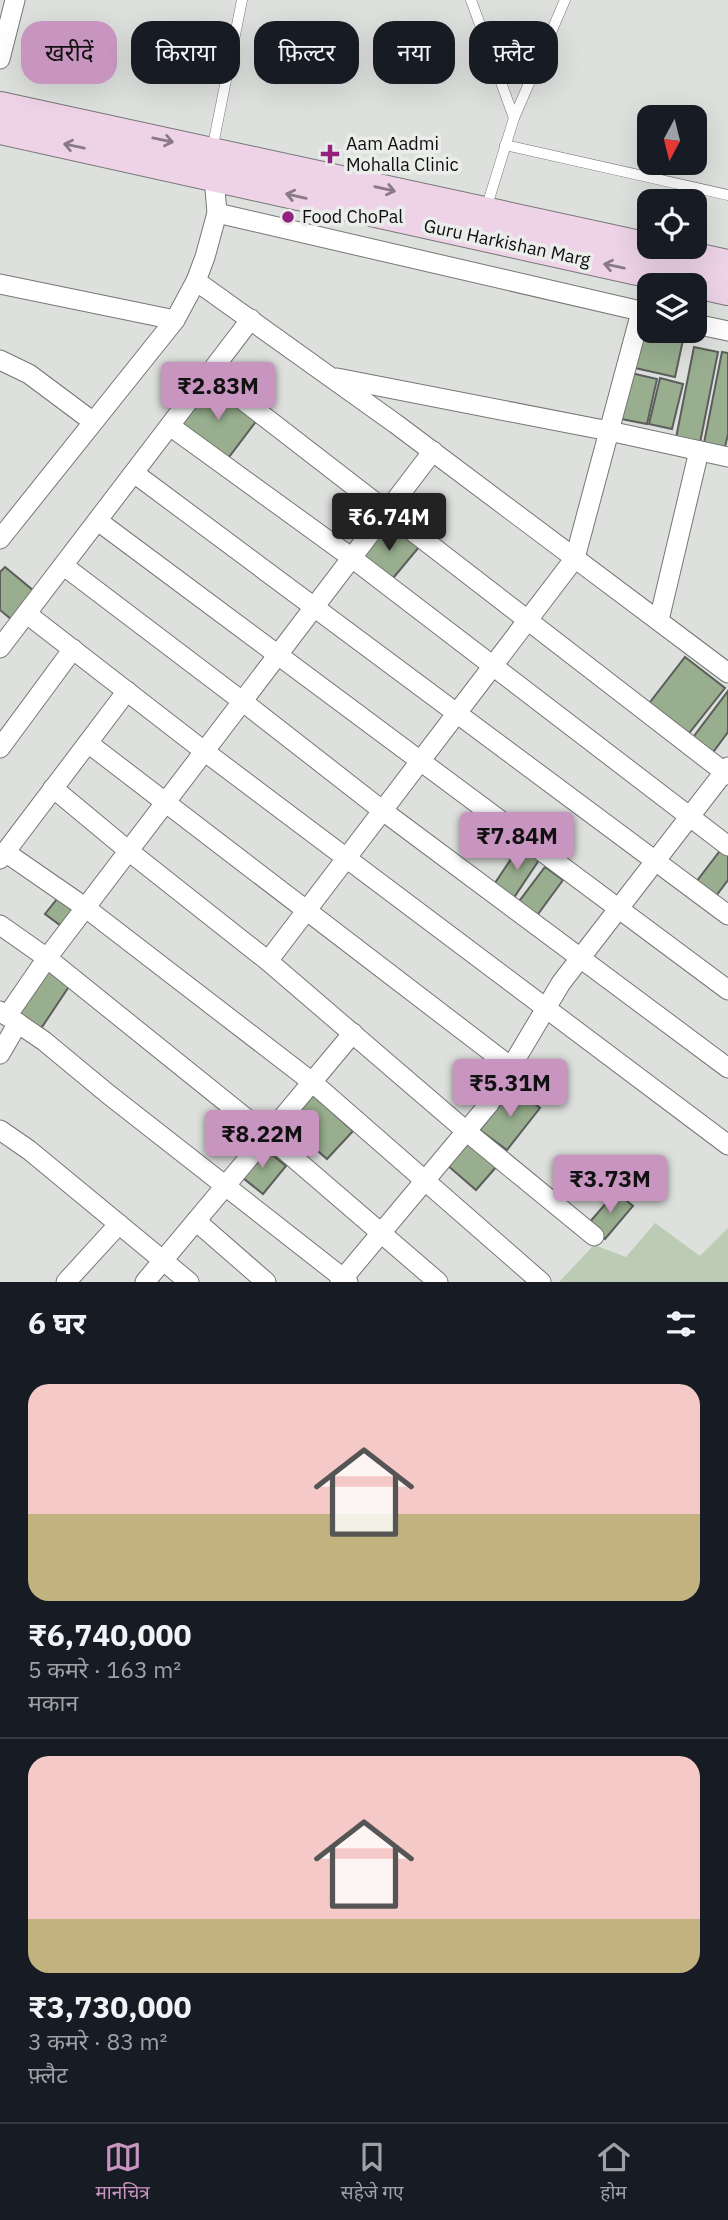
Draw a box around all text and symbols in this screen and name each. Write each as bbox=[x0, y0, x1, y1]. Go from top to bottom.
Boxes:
chip: खरीदें bbox=[21, 21, 117, 84]
chip: किराया bbox=[131, 21, 240, 84]
chip: फ़िल्टर bbox=[254, 21, 359, 84]
chip: नया bbox=[373, 21, 455, 84]
chip: फ़्लैट bbox=[469, 21, 558, 84]
north arrow bbox=[637, 105, 707, 175]
map controls bbox=[637, 105, 707, 343]
place label: Aam Aadmi Mohalla Clinic bbox=[346, 132, 458, 176]
one-way arrow bbox=[151, 134, 174, 148]
one-way arrow bbox=[63, 139, 86, 153]
marker: Aam Aadmi Mohalla Clinic bbox=[320, 144, 340, 164]
one-way arrow bbox=[373, 183, 396, 197]
one-way arrow bbox=[285, 188, 308, 202]
button: locate bbox=[637, 189, 707, 259]
place label: Food ChoPal bbox=[302, 205, 403, 228]
marker: Food ChoPal bbox=[280, 209, 296, 225]
street label: Guru Harkishan Marg bbox=[422, 214, 593, 272]
one-way arrow bbox=[603, 259, 625, 272]
button: layers bbox=[637, 273, 707, 343]
pin: ₹2.83M bbox=[161, 362, 275, 422]
text: ₹2.83M bbox=[177, 370, 259, 400]
pin: ₹6.74M bbox=[332, 494, 446, 553]
text: ₹6.74M bbox=[348, 501, 430, 531]
pin: ₹7.84M bbox=[460, 812, 574, 872]
text: ₹7.84M bbox=[476, 820, 558, 850]
pin: ₹5.31M bbox=[453, 1060, 567, 1119]
text: ₹5.31M bbox=[469, 1067, 551, 1097]
pin: ₹8.22M bbox=[205, 1110, 319, 1170]
text: ₹8.22M bbox=[221, 1118, 303, 1148]
pin: ₹3.73M bbox=[553, 1156, 667, 1215]
text: ₹3.73M bbox=[569, 1163, 651, 1193]
text: 6 घर bbox=[28, 1303, 86, 1342]
icon: filters bbox=[662, 1305, 700, 1343]
icon: home bbox=[301, 1429, 427, 1555]
text: ₹6,740,000 bbox=[28, 1615, 191, 1654]
text: 5 कमरे · 163 m² bbox=[28, 1654, 181, 1684]
text: मकान bbox=[28, 1687, 78, 1717]
icon: home bbox=[301, 1801, 427, 1927]
text: ₹3,730,000 bbox=[28, 1987, 191, 2026]
text: 3 कमरे · 83 m² bbox=[28, 2026, 167, 2056]
text: फ़्लैट bbox=[28, 2059, 68, 2089]
tab: मानचित्र bbox=[95, 2138, 150, 2207]
tab: सहेजे गए bbox=[341, 2138, 404, 2207]
tab: होम bbox=[595, 2138, 633, 2207]

